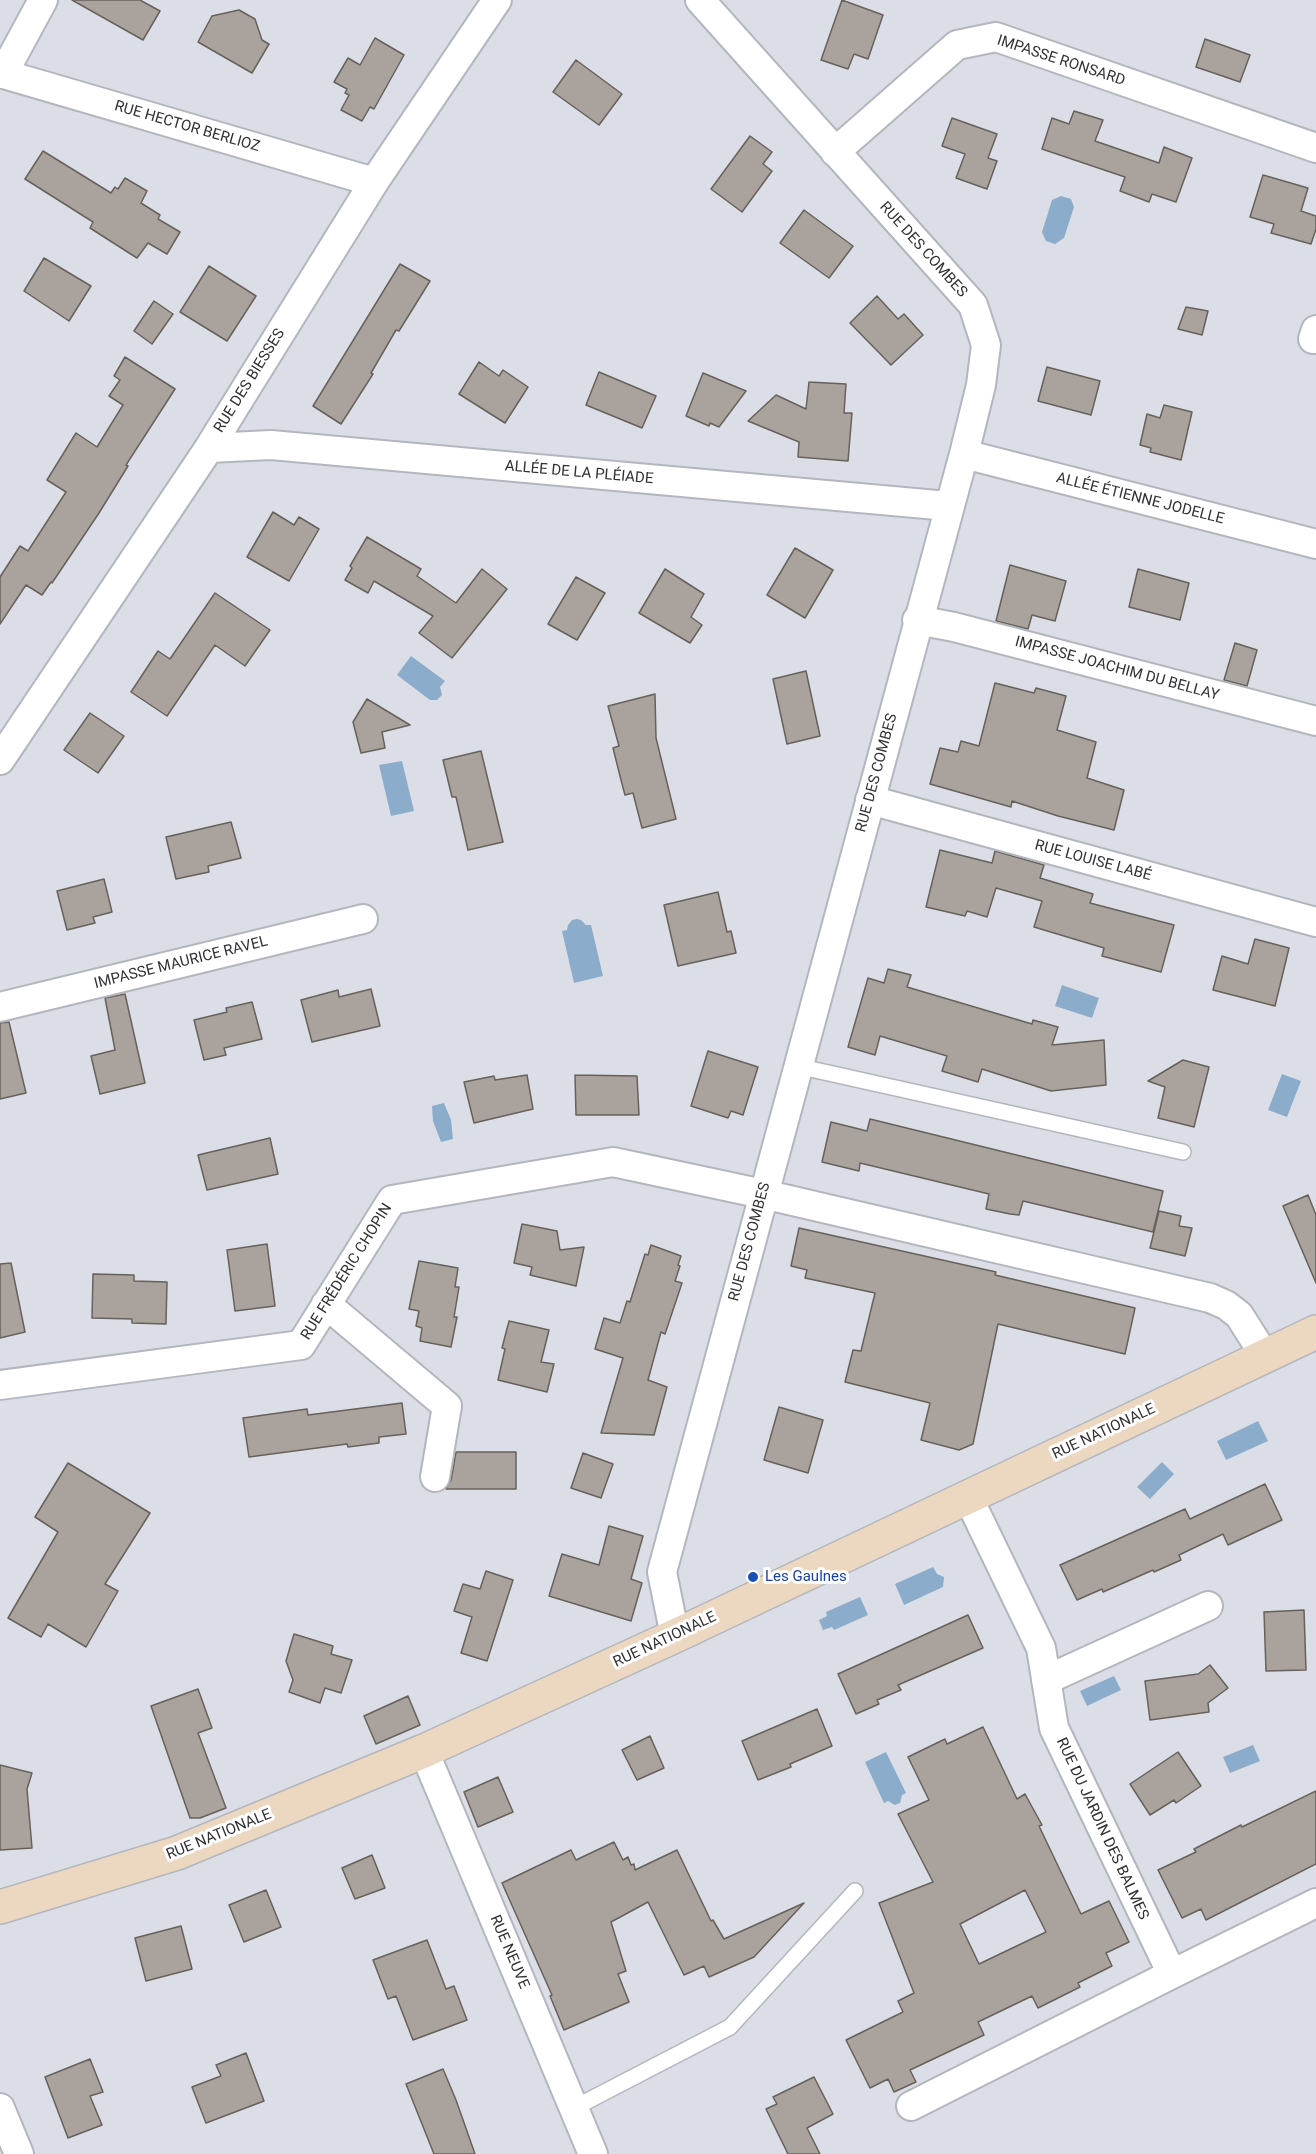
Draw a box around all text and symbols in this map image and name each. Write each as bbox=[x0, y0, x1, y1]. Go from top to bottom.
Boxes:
street label: IMPASSE RONSARD bbox=[995, 32, 1127, 90]
street label: RUE HECTOR BERLIOZ bbox=[112, 98, 262, 156]
street label: RUE DES COMBES bbox=[875, 199, 971, 301]
street label: RUE DES BIESSES bbox=[211, 326, 289, 436]
street label: ALLÉE DE LA PLÉIADE bbox=[504, 458, 654, 488]
street label: ALLÉE ÉTIENNE JODELLE bbox=[1054, 469, 1226, 529]
street label: IMPASSE JOACHIM DU BELLAY bbox=[1013, 633, 1221, 705]
street label: RUE DES COMBES bbox=[852, 712, 902, 834]
street label: RUE LOUISE LABÉ bbox=[1033, 837, 1153, 885]
street label: IMPASSE MAURICE RAVEL bbox=[92, 933, 270, 993]
street label: RUE DES COMBES bbox=[725, 1181, 775, 1303]
street label: RUE FRÉDÉRIC CHOPIN bbox=[298, 1200, 396, 1344]
street label: RUE NATIONALE bbox=[1050, 1400, 1158, 1464]
place label: Les Gaulnes bbox=[765, 1568, 847, 1586]
marker: Les Gaulnes bbox=[746, 1570, 760, 1584]
street label: RUE NATIONALE bbox=[611, 1608, 719, 1672]
street label: RUE DU JARDIN DES BALMES bbox=[1052, 1735, 1152, 1923]
street label: RUE NATIONALE bbox=[164, 1806, 274, 1864]
street label: RUE NEUVE bbox=[485, 1912, 533, 1992]

